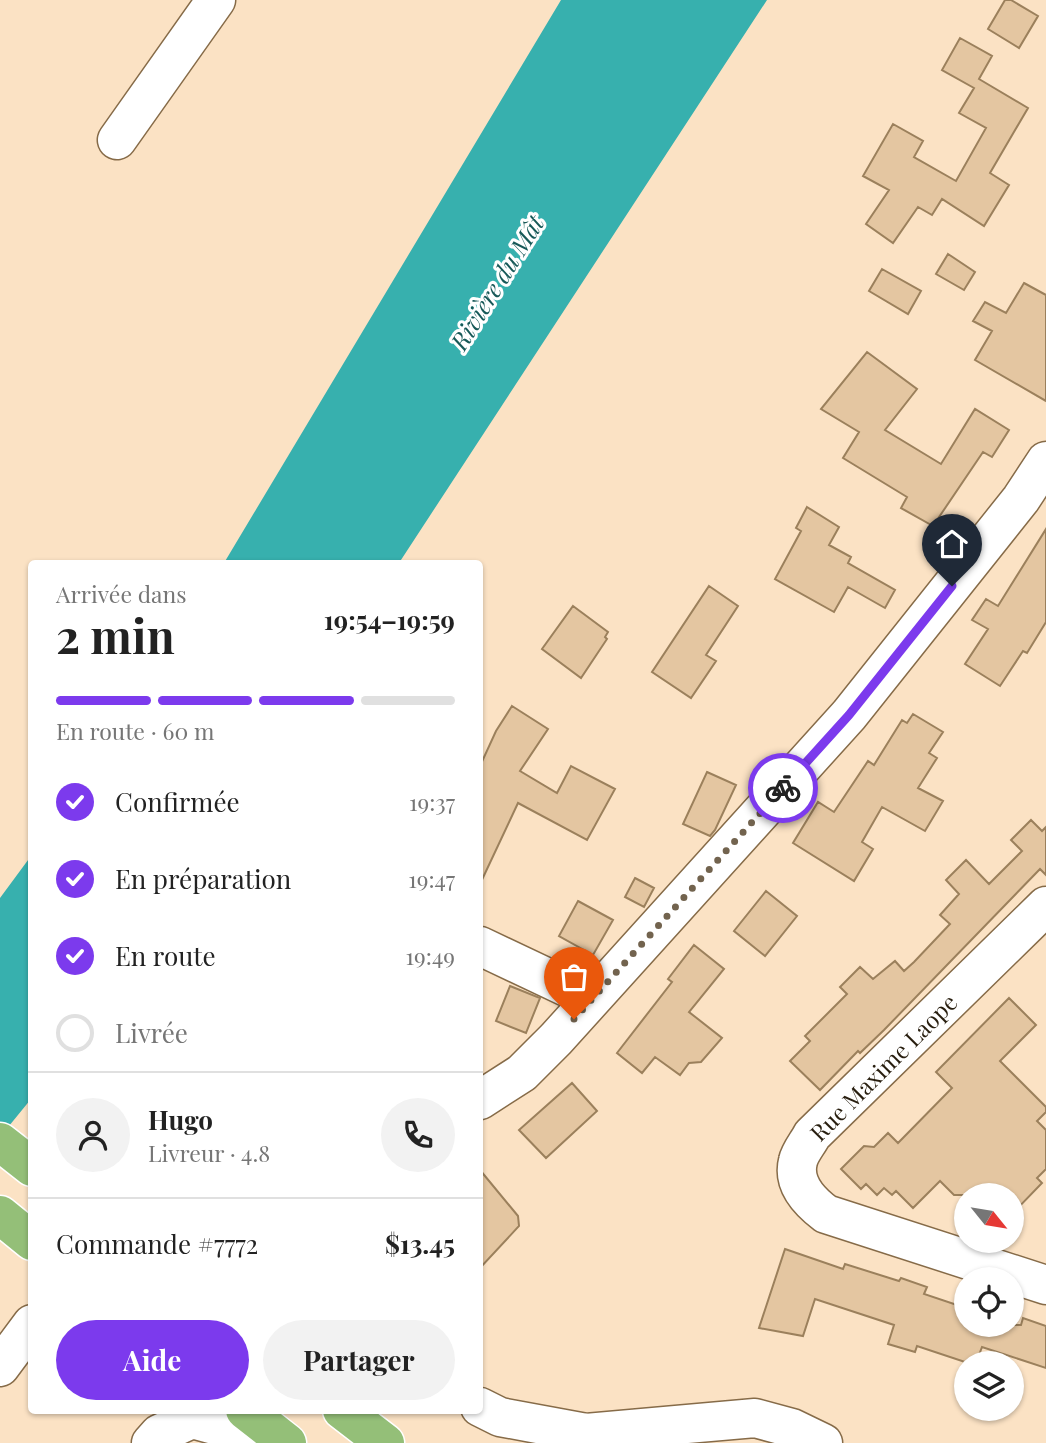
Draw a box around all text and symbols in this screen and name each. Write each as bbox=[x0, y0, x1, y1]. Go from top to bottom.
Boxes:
water label: Rivière du Mât bbox=[442, 208, 551, 356]
pin bbox=[922, 514, 982, 586]
icon: home bbox=[933, 525, 971, 563]
text: Arrivée dans bbox=[56, 578, 187, 609]
text: 19:54–19:59 bbox=[324, 602, 455, 637]
text: 2 min bbox=[56, 604, 175, 666]
text: En route · 60 m bbox=[56, 715, 214, 746]
courier bbox=[748, 753, 818, 823]
icon: bike bbox=[764, 769, 802, 807]
icon: check bbox=[56, 783, 94, 821]
text: Confirmée bbox=[115, 784, 240, 819]
text: 19:37 bbox=[409, 786, 455, 817]
icon: check bbox=[56, 860, 94, 898]
text: En préparation bbox=[115, 861, 291, 896]
text: 19:47 bbox=[408, 863, 455, 894]
icon: check bbox=[56, 937, 94, 975]
text: En route bbox=[115, 938, 216, 973]
text: 19:49 bbox=[406, 940, 455, 971]
pin bbox=[544, 947, 604, 1019]
icon: bag bbox=[555, 958, 593, 996]
street label: Rue Maxime Laope bbox=[803, 987, 963, 1147]
text: Livrée bbox=[115, 1015, 188, 1050]
button: person bbox=[56, 1098, 130, 1172]
button: phone bbox=[381, 1098, 455, 1172]
text: Hugo bbox=[148, 1102, 213, 1137]
text: Livreur · 4.8 bbox=[148, 1137, 270, 1168]
north arrow bbox=[954, 1183, 1024, 1253]
map controls bbox=[954, 1183, 1024, 1421]
text: Commande #7772 bbox=[56, 1226, 258, 1261]
text: $13.45 bbox=[385, 1226, 455, 1261]
button: locate bbox=[954, 1267, 1024, 1337]
button: Aide bbox=[56, 1320, 249, 1400]
button: Partager bbox=[263, 1320, 455, 1400]
button: layers bbox=[954, 1351, 1024, 1421]

